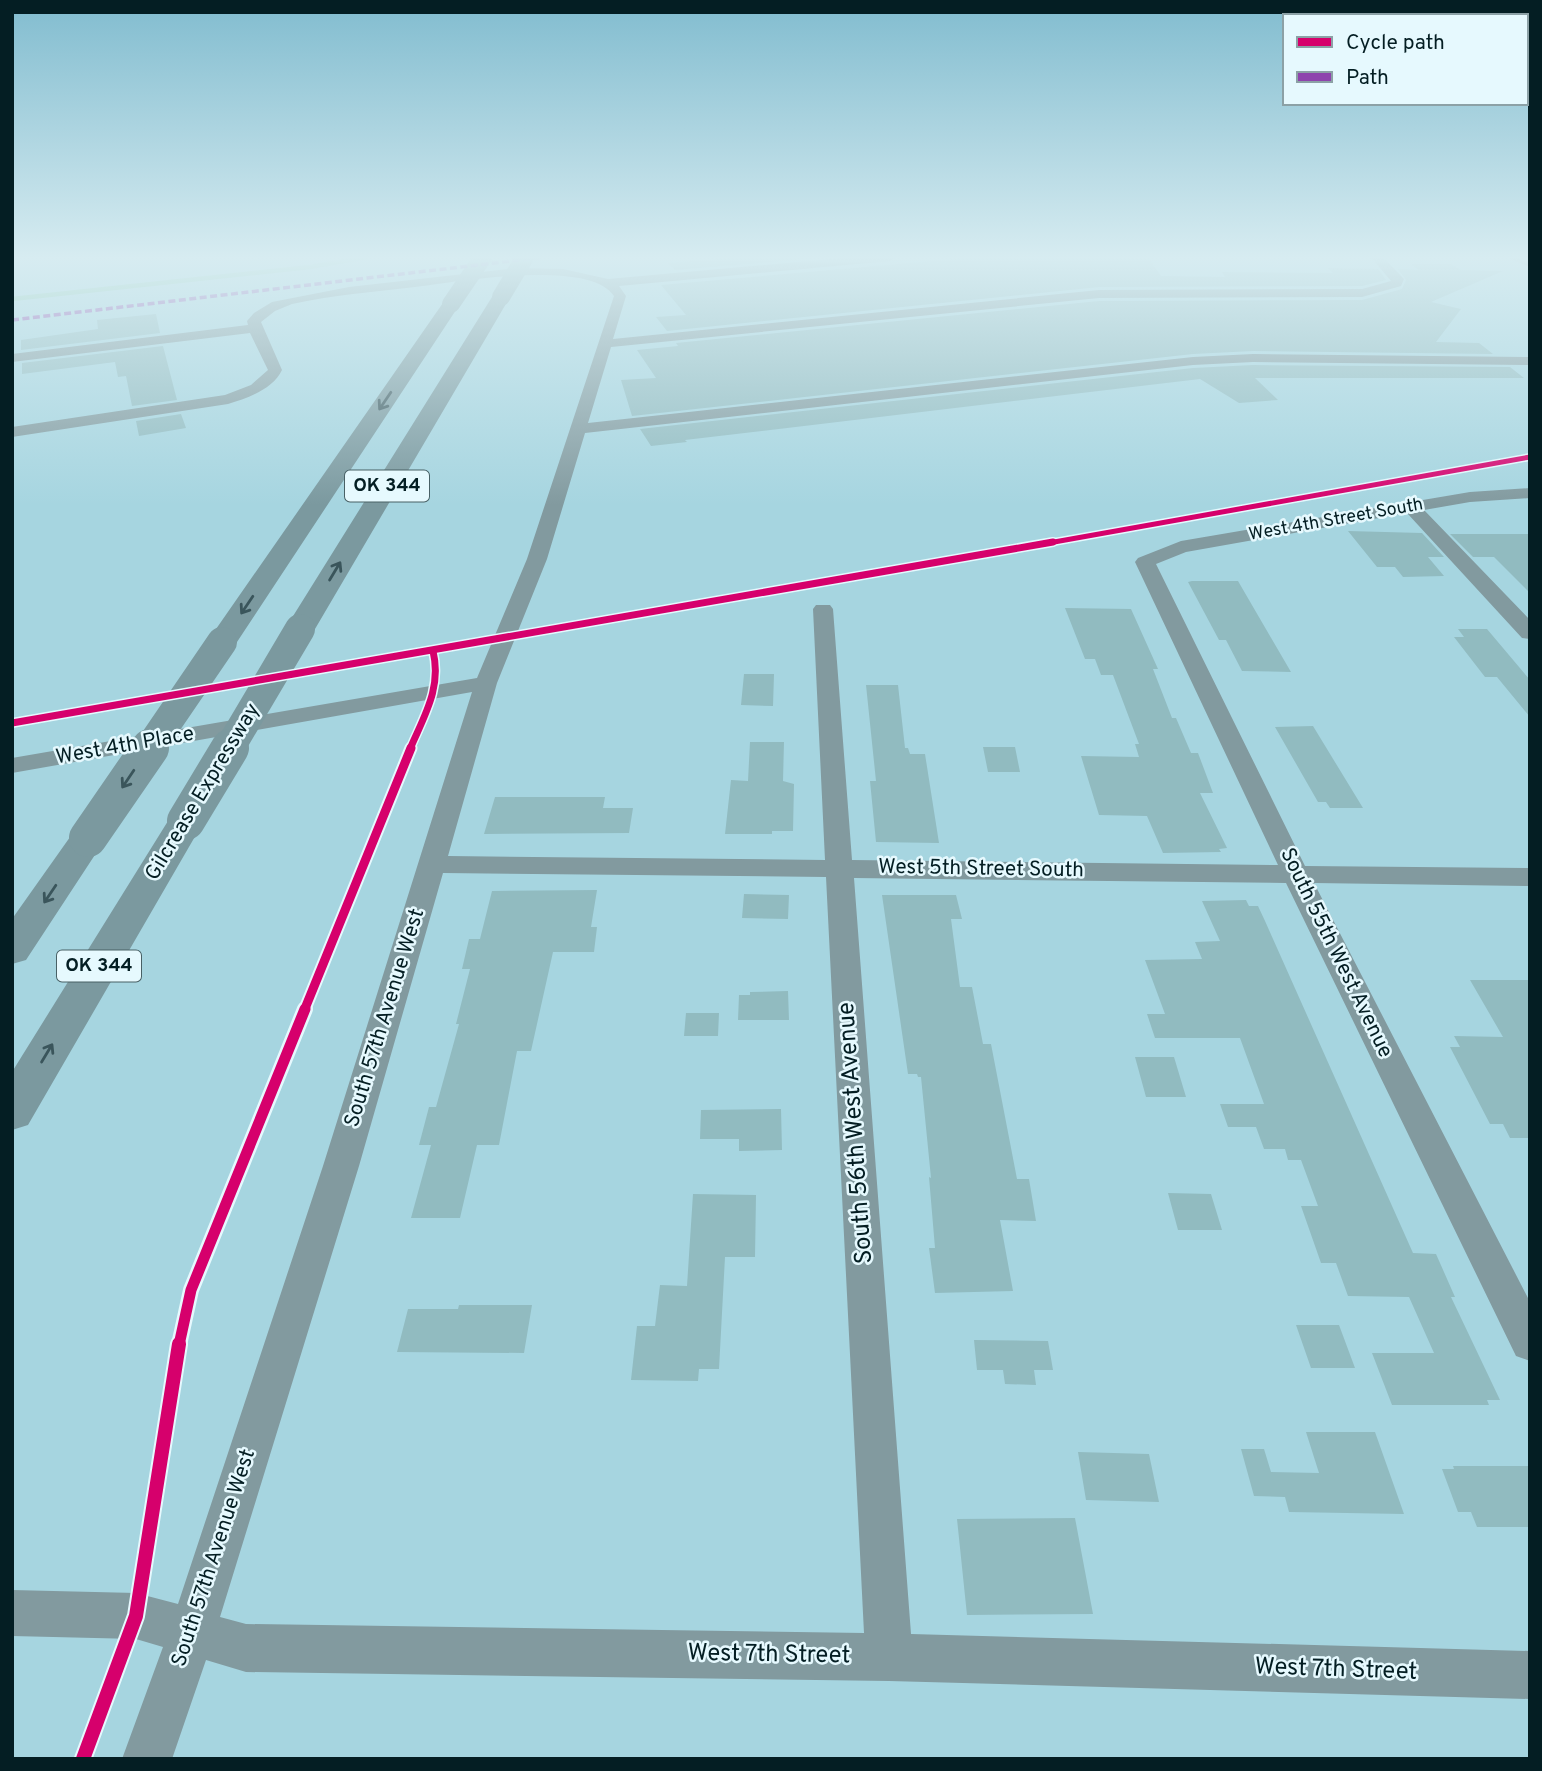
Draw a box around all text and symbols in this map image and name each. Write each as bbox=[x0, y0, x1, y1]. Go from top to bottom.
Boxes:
legend bbox=[1283, 14, 1528, 105]
text: Cycle path bbox=[1346, 30, 1445, 57]
text: Path bbox=[1346, 65, 1389, 92]
one-way arrow bbox=[378, 391, 392, 410]
road number: OK 344 bbox=[345, 471, 429, 502]
street label: West 4th Street South bbox=[1247, 493, 1425, 547]
one-way arrow bbox=[328, 561, 342, 581]
one-way arrow bbox=[239, 595, 253, 615]
street label: Gilcrease Expressway bbox=[139, 698, 267, 886]
street label: West 4th Place bbox=[54, 721, 196, 771]
one-way arrow bbox=[121, 769, 135, 788]
street label: South 55th West Avenue bbox=[1273, 844, 1399, 1062]
street label: West 5th Street South bbox=[878, 854, 1084, 884]
one-way arrow bbox=[43, 884, 57, 903]
street label: South 57th Avenue West bbox=[339, 905, 431, 1131]
road number: OK 344 bbox=[57, 950, 141, 982]
street label: South 56th West Avenue bbox=[832, 1001, 880, 1265]
one-way arrow bbox=[41, 1044, 55, 1064]
street label: South 57th Avenue West bbox=[166, 1446, 262, 1670]
street label: West 7th Street bbox=[687, 1639, 851, 1671]
street label: West 7th Street bbox=[1254, 1652, 1418, 1688]

